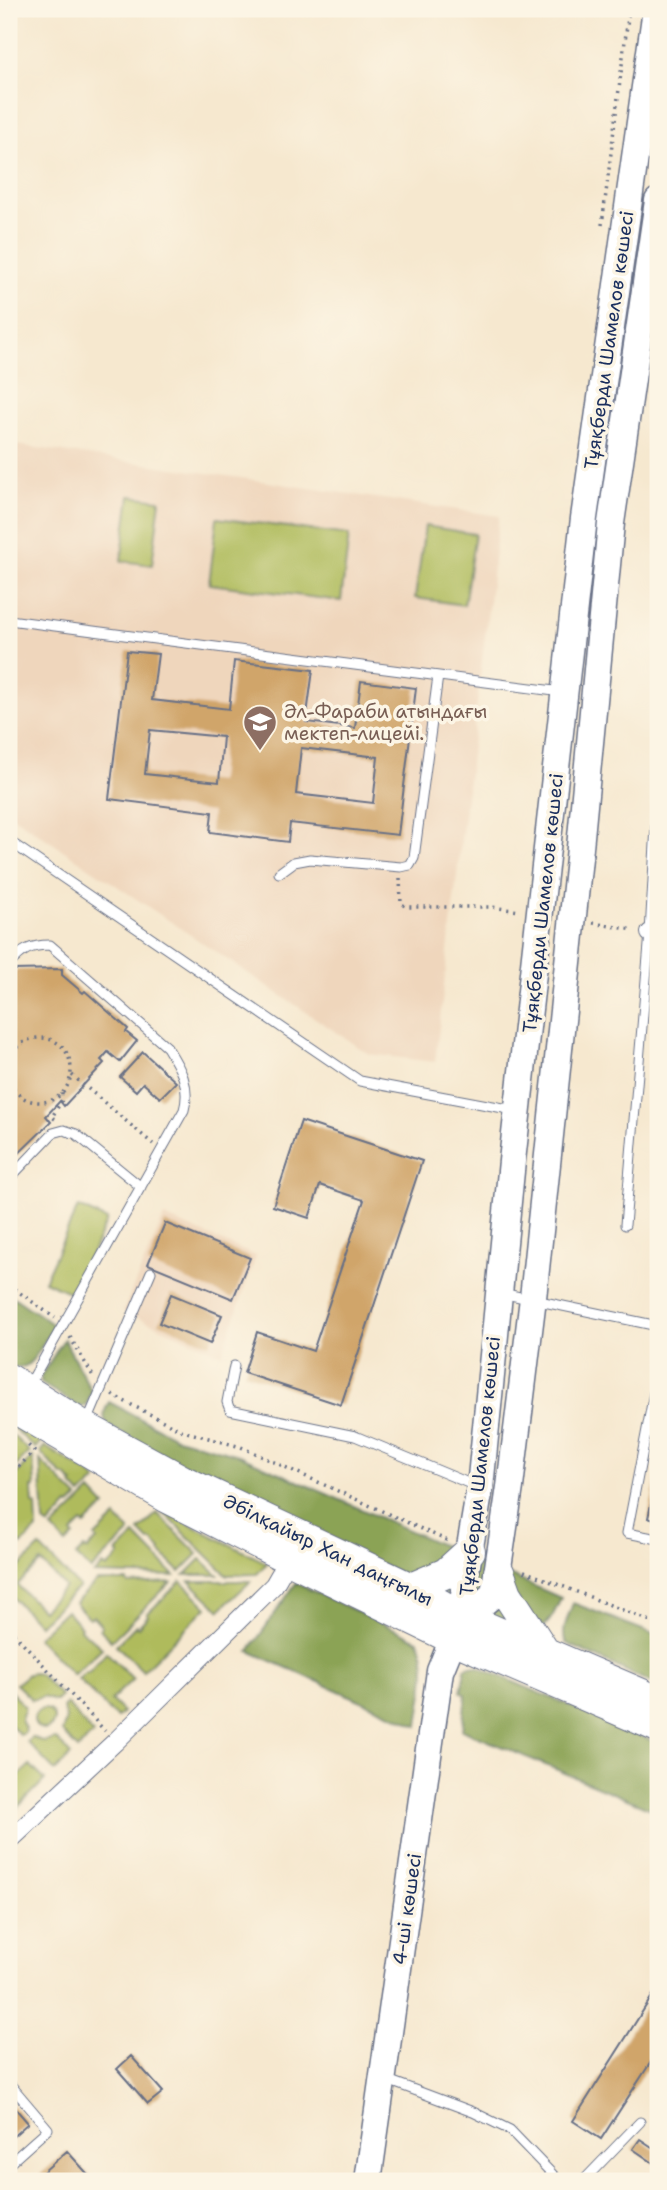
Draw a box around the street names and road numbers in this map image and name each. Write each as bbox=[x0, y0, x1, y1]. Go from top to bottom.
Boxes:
street label: Тұяқберди Шамелов көшесі bbox=[578, 209, 640, 471]
street label: Тұяқберди Шамелов көшесі bbox=[517, 772, 569, 1034]
street label: Тұяқберди Шамелов көшесі bbox=[454, 1335, 506, 1597]
street label: Әбілқайыр Хан даңғылы bbox=[219, 1488, 437, 1612]
street label: 4-ші көшесі bbox=[387, 1851, 427, 1967]

